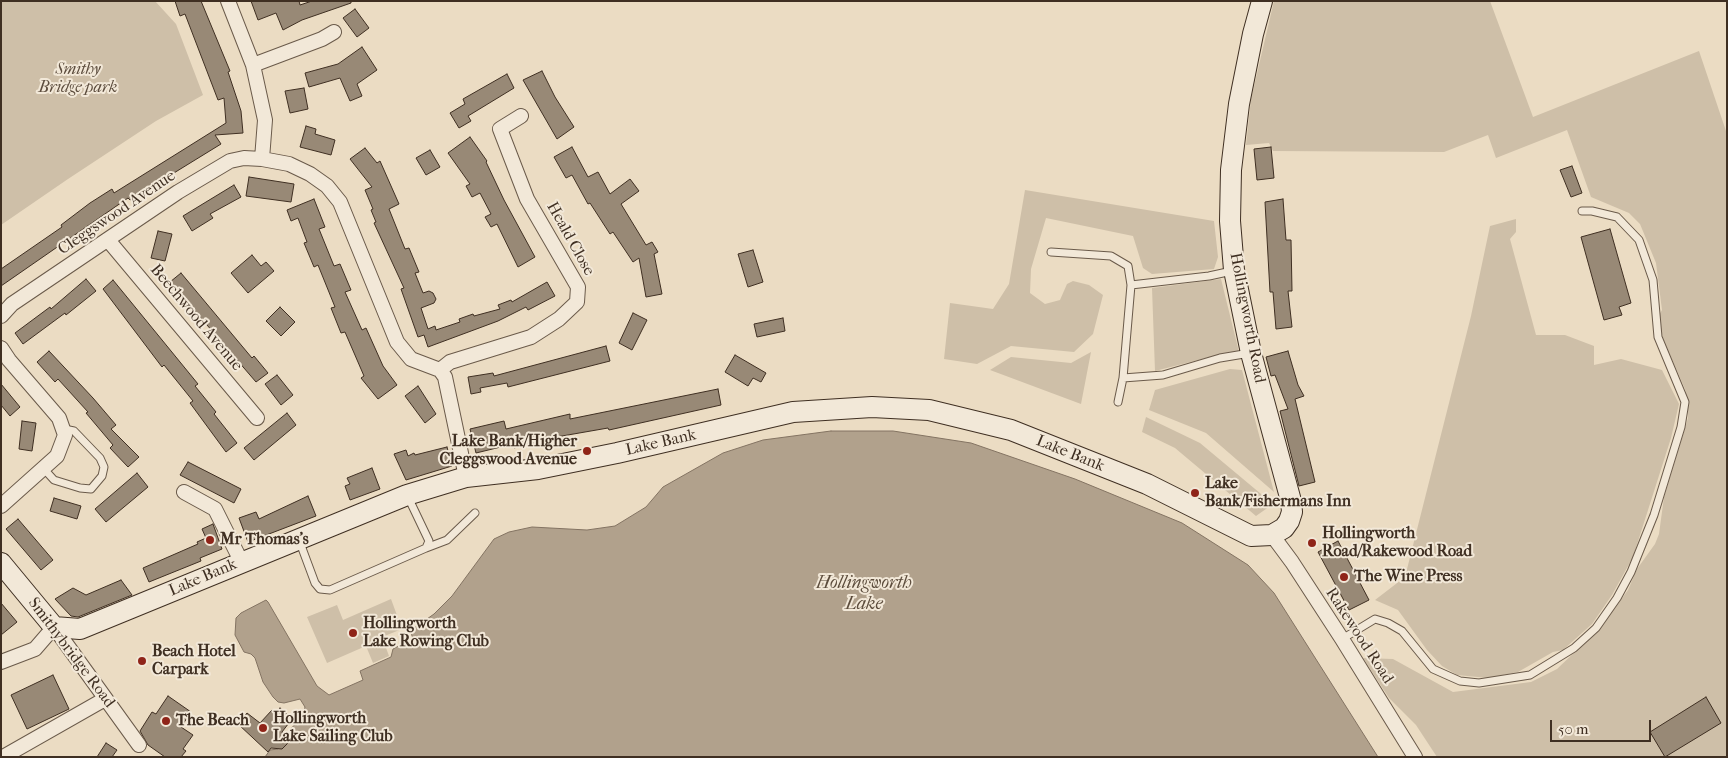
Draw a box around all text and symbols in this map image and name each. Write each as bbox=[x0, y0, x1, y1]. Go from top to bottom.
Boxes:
park label: Smithy Bridge park bbox=[39, 60, 117, 98]
street label: Cleggswood Avenue bbox=[55, 167, 179, 259]
street label: Heald Close bbox=[542, 199, 598, 279]
street label: Hollingworth Road bbox=[1225, 251, 1269, 385]
street label: Beechwood Avenue bbox=[146, 261, 246, 375]
street label: Lake Bank bbox=[624, 426, 698, 460]
place label: Lake Bank/Higher Cleggswood Avenue bbox=[439, 432, 577, 470]
street label: Lake Bank bbox=[1033, 432, 1107, 476]
marker: Lake Bank/Higher Cleggswood Avenue bbox=[581, 445, 593, 457]
place label: Lake Bank/Fishermans Inn bbox=[1205, 474, 1351, 512]
marker: Lake Bank/Fishermans Inn bbox=[1189, 487, 1201, 499]
place label: Hollingworth Road/Rakewood Road bbox=[1322, 524, 1472, 562]
place label: Mr Thomas's bbox=[220, 530, 309, 550]
marker: Mr Thomas's bbox=[204, 534, 216, 546]
marker: Hollingworth Road/Rakewood Road bbox=[1306, 537, 1318, 549]
street label: Lake Bank bbox=[166, 555, 240, 601]
place label: The Wine Press bbox=[1354, 567, 1462, 587]
marker: The Wine Press bbox=[1338, 571, 1350, 583]
water label: Hollingworth Lake bbox=[816, 573, 912, 616]
street label: Rakewood Road bbox=[1321, 584, 1397, 688]
street label: Smithybridge Road bbox=[23, 594, 119, 712]
place label: Hollingworth Lake Rowing Club bbox=[363, 614, 489, 652]
marker: Hollingworth Lake Rowing Club bbox=[347, 627, 359, 639]
place label: Beach Hotel Carpark bbox=[152, 642, 236, 680]
marker: Beach Hotel Carpark bbox=[136, 655, 148, 667]
place label: Hollingworth Lake Sailing Club bbox=[273, 709, 393, 747]
scale bar bbox=[1553, 710, 1654, 742]
place label: The Beach bbox=[176, 711, 249, 731]
marker: The Beach bbox=[160, 715, 172, 727]
text: 50 m bbox=[1558, 720, 1588, 738]
marker: Hollingworth Lake Sailing Club bbox=[257, 722, 269, 734]

